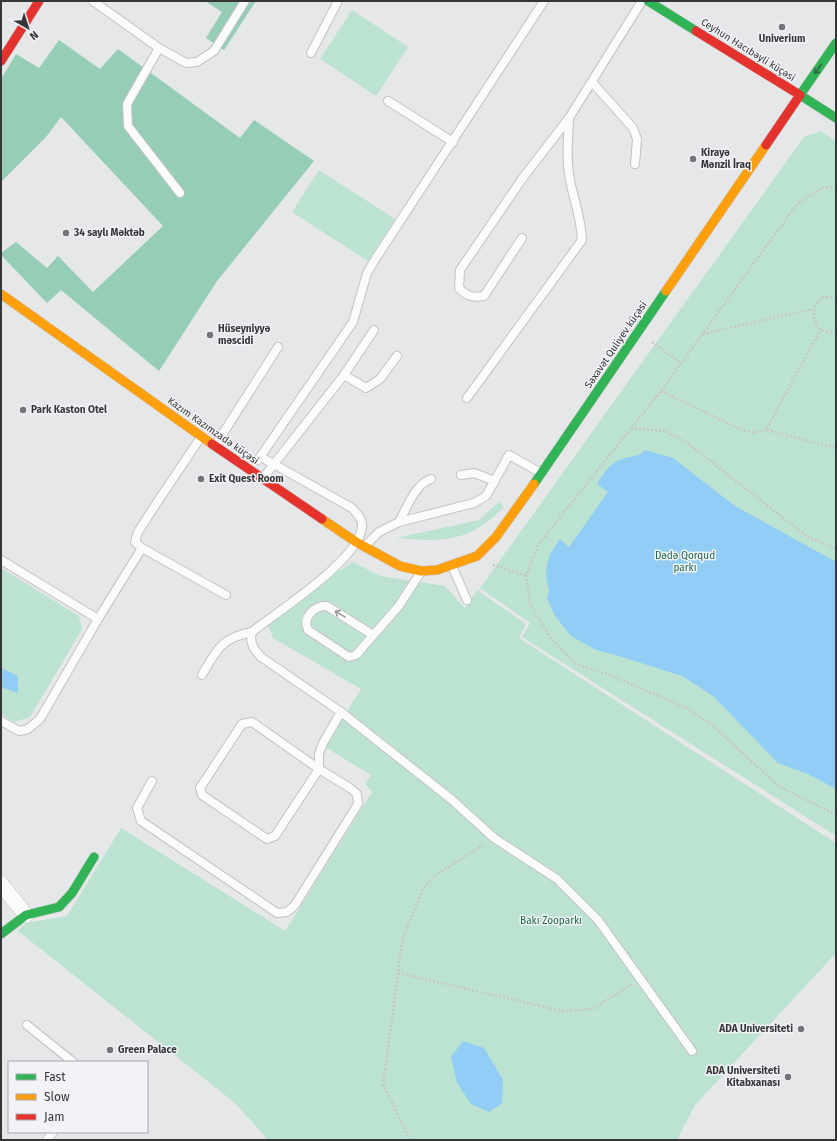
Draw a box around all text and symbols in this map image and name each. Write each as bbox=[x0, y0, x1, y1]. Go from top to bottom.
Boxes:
north arrow bbox=[8, 8, 48, 48]
street label: Ceyhun Hacıbəyli küçəsi bbox=[699, 16, 798, 84]
marker: Univerium bbox=[777, 22, 787, 32]
text: N bbox=[27, 28, 41, 43]
place label: Univerium bbox=[759, 33, 805, 45]
one-way arrow bbox=[814, 63, 822, 74]
place label: Kirayə Mənzil İraq bbox=[701, 147, 751, 171]
marker: Kirayə Mənzil İraq bbox=[688, 154, 698, 164]
place label: 34 saylı Məktəb bbox=[73, 227, 145, 239]
marker: 34 saylı Məktəb bbox=[61, 228, 71, 238]
street label: Səxavət Quliyev küçəsi bbox=[582, 299, 650, 391]
place label: Hüseyniyyə məscidi bbox=[218, 323, 271, 347]
marker: Hüseyniyyə məscidi bbox=[205, 330, 215, 340]
street label: Kazım Kazımzadə küçəsi bbox=[165, 395, 261, 467]
place label: Park Kaston Otel bbox=[31, 404, 107, 416]
marker: Park Kaston Otel bbox=[18, 405, 28, 415]
place label: Exit Quest Room bbox=[209, 473, 284, 485]
marker: Exit Quest Room bbox=[196, 474, 206, 484]
park label: Dədə Qorqud parkı bbox=[655, 550, 715, 574]
one-way arrow bbox=[334, 610, 346, 618]
park label: Bakı Zooparkı bbox=[520, 915, 582, 927]
place label: ADA Universiteti bbox=[718, 1023, 793, 1035]
marker: ADA Universiteti bbox=[796, 1024, 806, 1034]
place label: Green Palace bbox=[118, 1044, 177, 1056]
marker: Green Palace bbox=[105, 1045, 115, 1055]
legend bbox=[8, 1061, 148, 1133]
place label: ADA Universiteti Kitabxanası bbox=[705, 1065, 780, 1089]
text: Fast bbox=[44, 1070, 66, 1084]
marker: ADA Universiteti Kitabxanası bbox=[783, 1072, 793, 1082]
text: Slow bbox=[44, 1090, 70, 1104]
text: Jam bbox=[44, 1110, 64, 1124]

